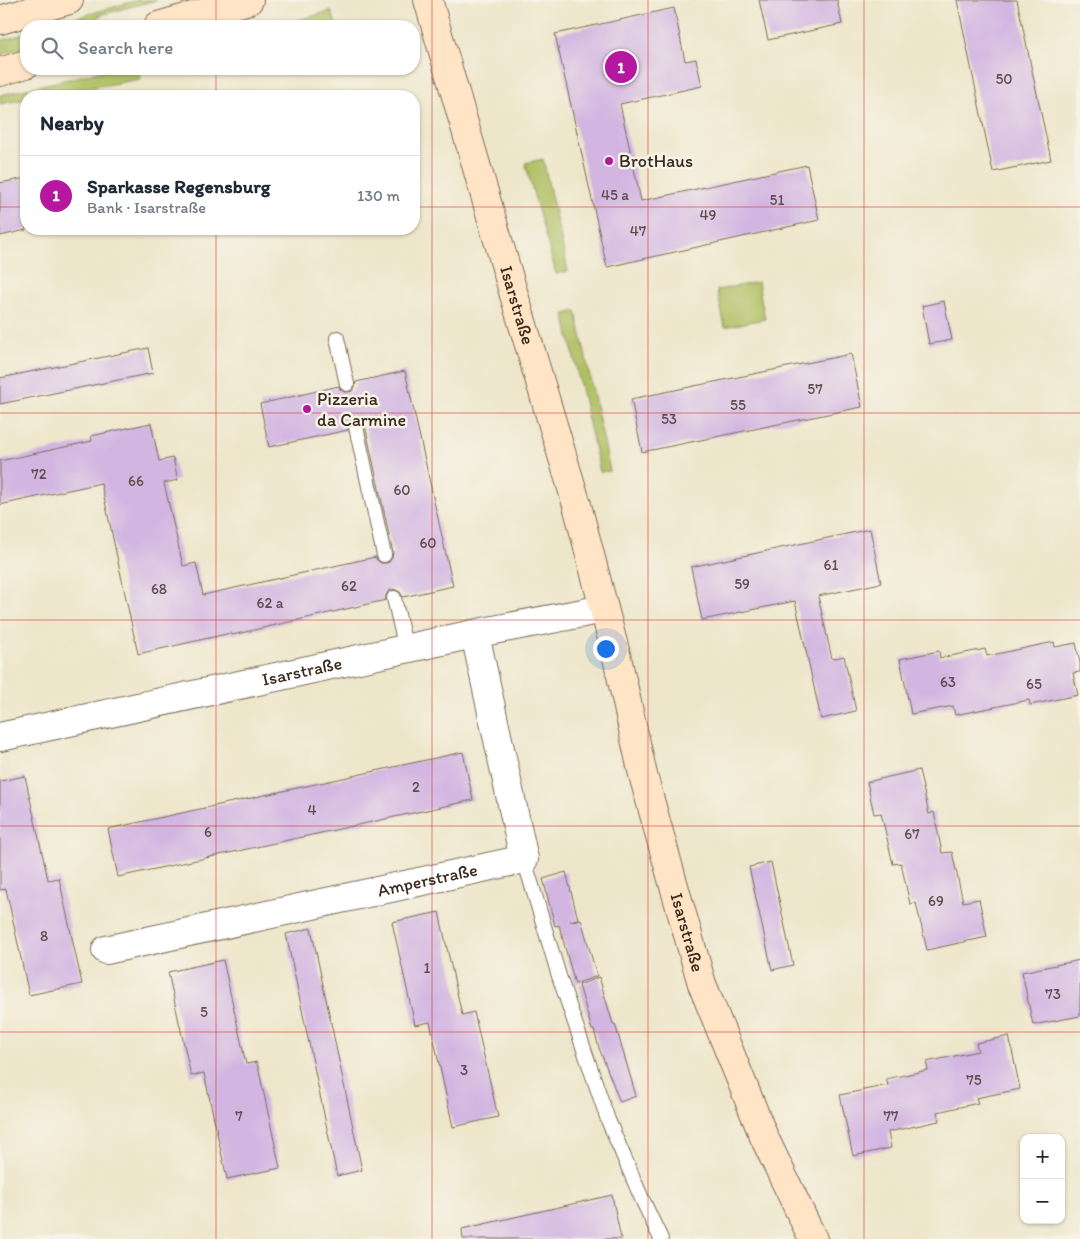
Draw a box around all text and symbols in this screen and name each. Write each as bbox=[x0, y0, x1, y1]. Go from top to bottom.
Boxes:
search box bbox=[20, 20, 420, 75]
icon: search bbox=[38, 34, 66, 62]
text: Search here bbox=[78, 36, 173, 59]
pin: 1 bbox=[605, 48, 637, 86]
house number: 50 bbox=[995, 70, 1013, 88]
text: Nearby bbox=[40, 110, 104, 135]
place label: BrotHaus bbox=[619, 150, 693, 172]
marker: BrotHaus bbox=[603, 155, 615, 167]
text: Sparkasse Regensburg bbox=[87, 175, 270, 198]
text: 1 bbox=[52, 186, 60, 205]
text: 130 m bbox=[357, 186, 400, 205]
house number: 45 a bbox=[601, 186, 629, 204]
house number: 51 bbox=[770, 191, 784, 209]
text: Bank · Isarstraße bbox=[87, 198, 206, 217]
house number: 49 bbox=[700, 206, 717, 224]
house number: 47 bbox=[630, 222, 647, 240]
street label: Isarstraße bbox=[495, 263, 539, 347]
house number: 57 bbox=[807, 380, 823, 398]
place label: Pizzeria da Carmine bbox=[317, 388, 406, 431]
house number: 55 bbox=[730, 396, 746, 414]
marker: Pizzeria da Carmine bbox=[301, 403, 313, 415]
house number: 53 bbox=[661, 410, 677, 428]
house number: 72 bbox=[31, 465, 47, 483]
house number: 66 bbox=[128, 472, 144, 490]
house number: 60 bbox=[393, 481, 411, 499]
house number: 60 bbox=[419, 534, 437, 552]
house number: 61 bbox=[824, 556, 838, 574]
house number: 59 bbox=[734, 575, 750, 593]
house number: 62 bbox=[341, 577, 357, 595]
house number: 68 bbox=[151, 580, 167, 598]
house number: 62 a bbox=[256, 594, 284, 612]
your location bbox=[593, 636, 619, 662]
street label: Isarstraße bbox=[260, 652, 344, 691]
house number: 63 bbox=[940, 673, 956, 691]
house number: 65 bbox=[1026, 675, 1042, 693]
house number: 2 bbox=[412, 778, 420, 796]
house number: 4 bbox=[307, 801, 317, 819]
house number: 6 bbox=[204, 823, 212, 841]
house number: 67 bbox=[904, 825, 920, 843]
street label: Amperstraße bbox=[375, 858, 480, 902]
street label: Isarstraße bbox=[666, 890, 709, 974]
house number: 69 bbox=[928, 892, 944, 910]
house number: 8 bbox=[40, 927, 48, 945]
house number: 1 bbox=[424, 959, 431, 977]
house number: 73 bbox=[1045, 985, 1061, 1003]
house number: 5 bbox=[200, 1003, 208, 1021]
house number: 3 bbox=[460, 1061, 468, 1079]
house number: 75 bbox=[966, 1071, 982, 1089]
house number: 7 bbox=[235, 1107, 243, 1125]
house number: 77 bbox=[884, 1107, 899, 1125]
map controls bbox=[1020, 1134, 1065, 1224]
button: + bbox=[1020, 1134, 1065, 1179]
button: − bbox=[1020, 1179, 1065, 1224]

